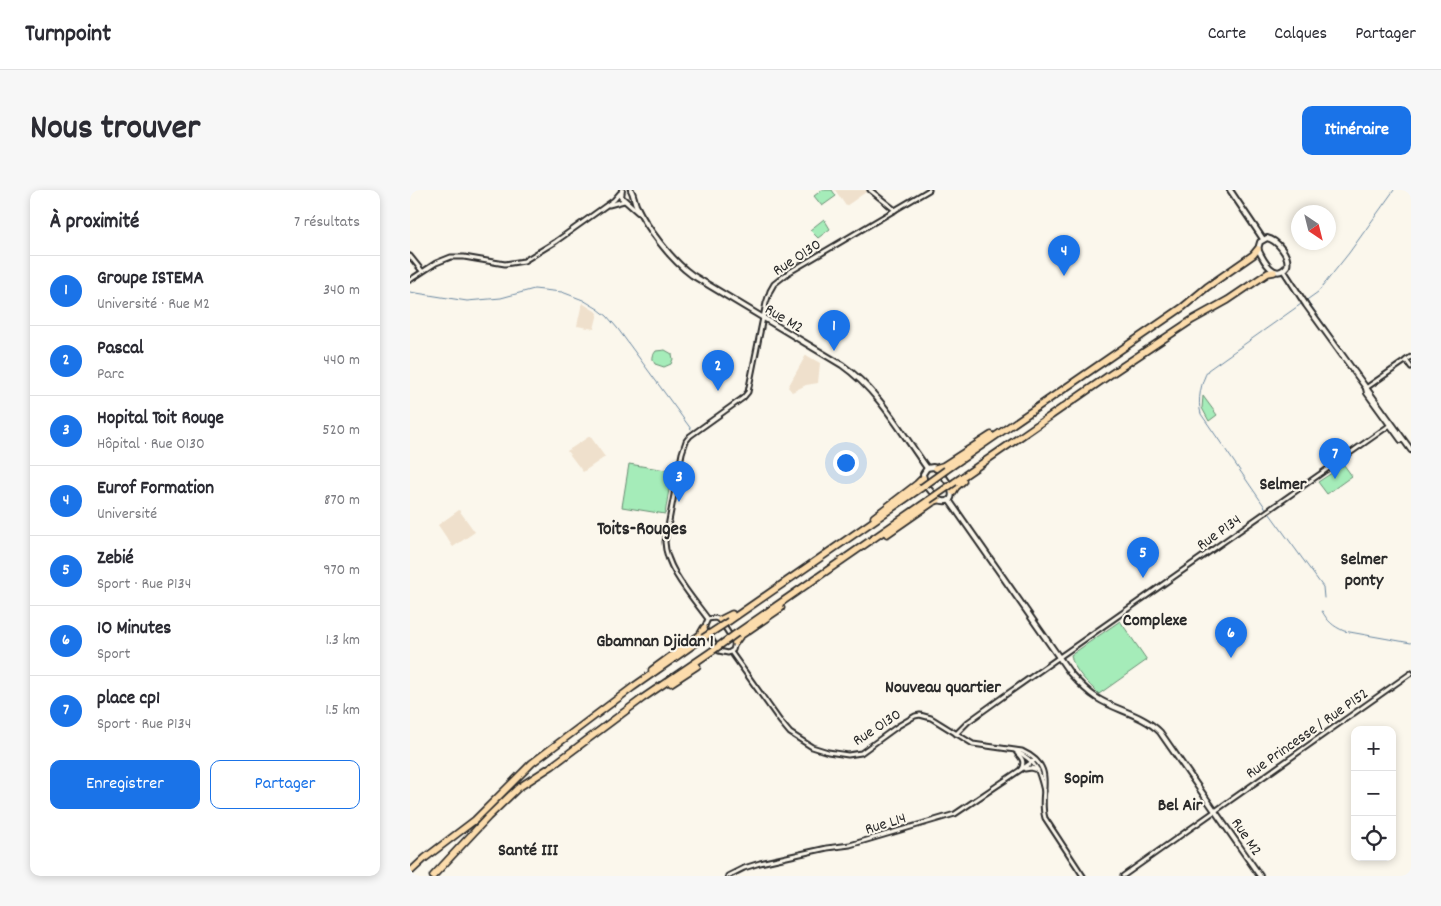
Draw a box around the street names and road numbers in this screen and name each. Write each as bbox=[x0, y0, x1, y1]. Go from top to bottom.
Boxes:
street label: Rue O130 bbox=[768, 234, 826, 282]
street label: Rue M2 bbox=[760, 299, 808, 340]
street label: Rue P134 bbox=[1192, 509, 1246, 557]
street label: Rue Princesse / Rue P152 bbox=[1241, 683, 1374, 785]
street label: Rue O130 bbox=[848, 704, 906, 752]
street label: Rue L14 bbox=[862, 807, 909, 842]
street label: Rue M2 bbox=[1225, 814, 1267, 861]

